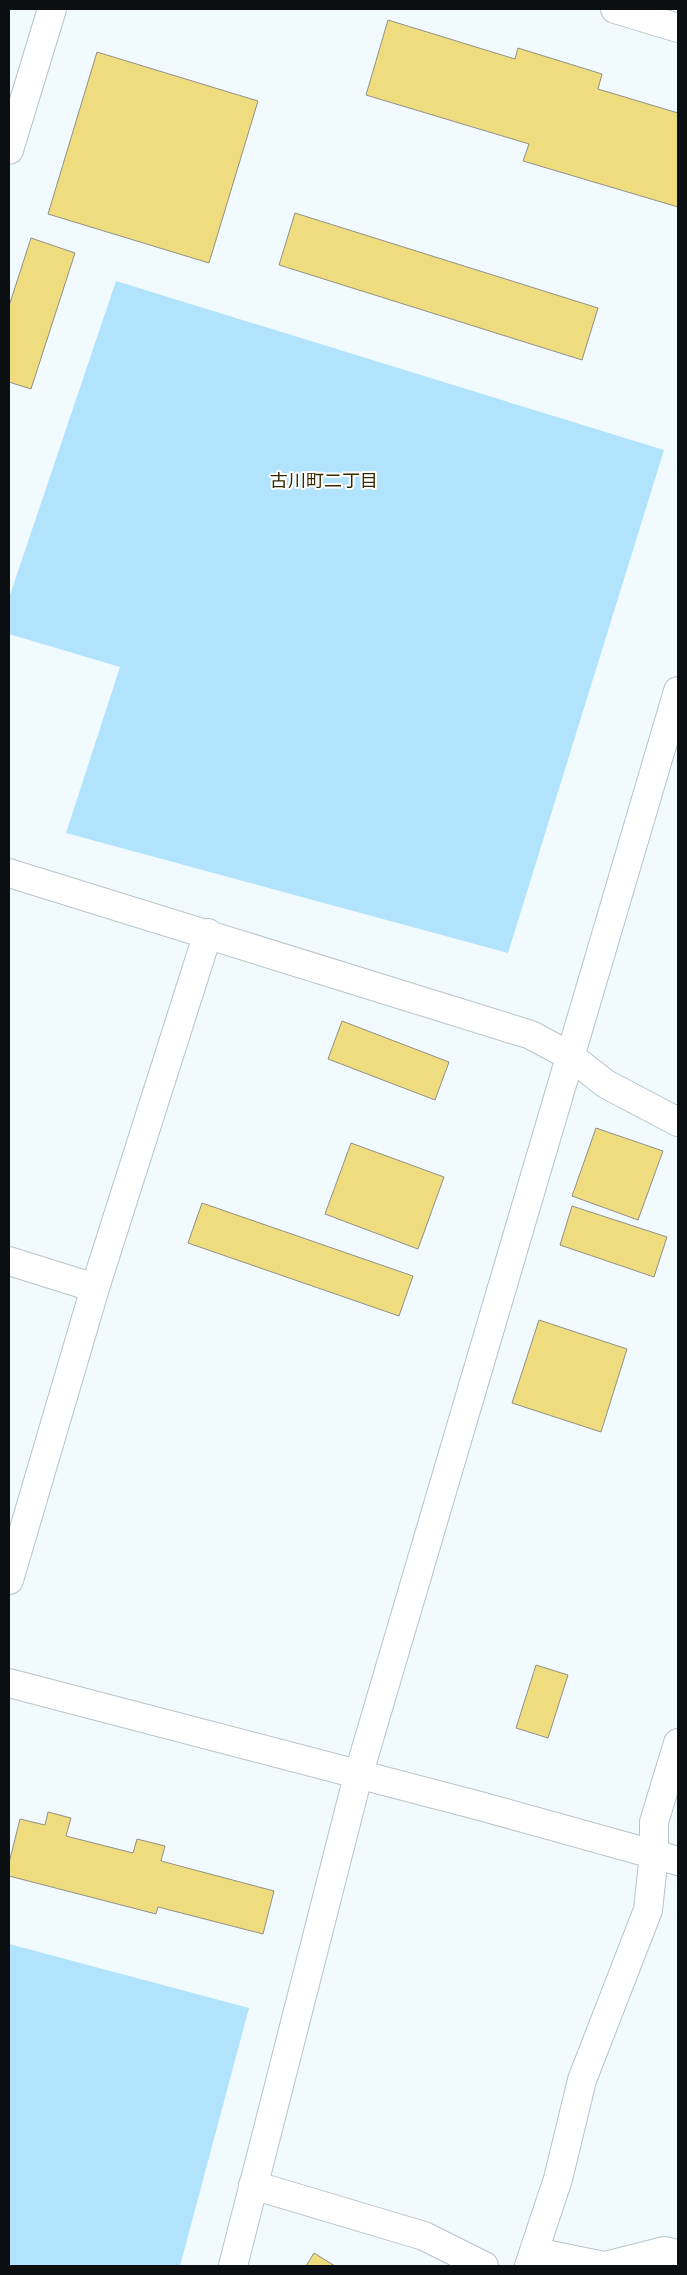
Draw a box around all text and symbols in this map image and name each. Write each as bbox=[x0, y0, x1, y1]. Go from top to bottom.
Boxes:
district label: 古川町二丁目 bbox=[270, 470, 378, 492]

